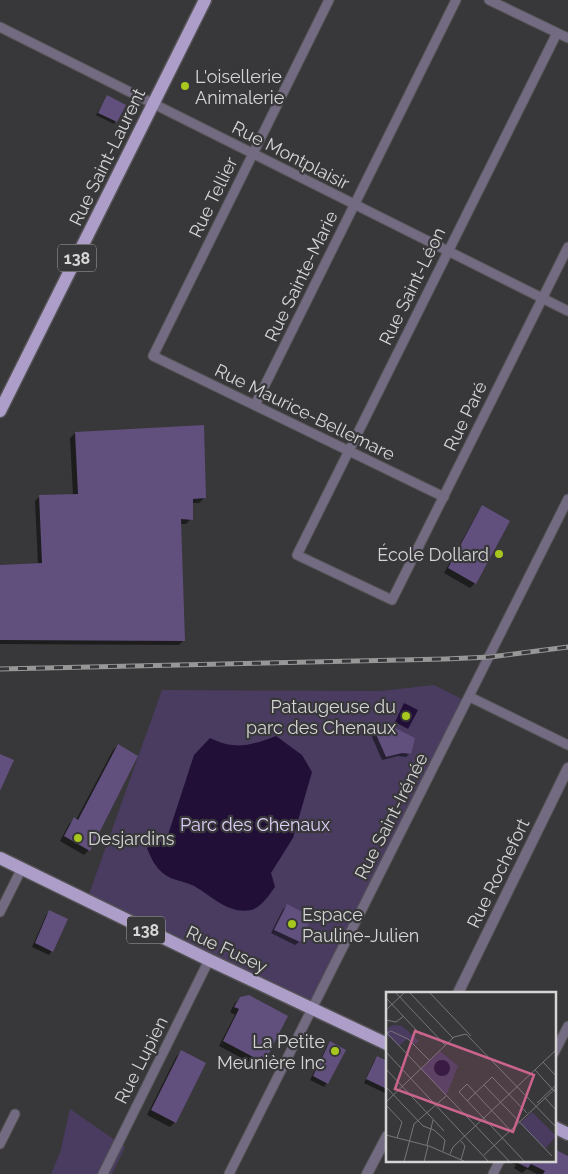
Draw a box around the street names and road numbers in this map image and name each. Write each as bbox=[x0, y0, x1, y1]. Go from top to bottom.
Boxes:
street label: Rue Saint-Laurent bbox=[65, 85, 149, 229]
street label: Rue Montplaisir bbox=[229, 116, 354, 194]
street label: Rue Tellier bbox=[184, 153, 242, 241]
street label: Rue Sainte-Marie bbox=[260, 207, 342, 345]
street label: Rue Saint-Léon bbox=[374, 224, 450, 348]
road number: 138 bbox=[58, 244, 96, 272]
street label: Rue Maurice-Bellemare bbox=[212, 359, 399, 465]
street label: Rue Paré bbox=[439, 377, 491, 454]
street label: Rue Saint-Irénée bbox=[350, 749, 432, 883]
street label: Rue Rochefort bbox=[462, 815, 534, 931]
road number: 138 bbox=[127, 916, 165, 944]
street label: Rue Fusey bbox=[183, 921, 271, 977]
street label: Rue Lupien bbox=[110, 1013, 172, 1107]

